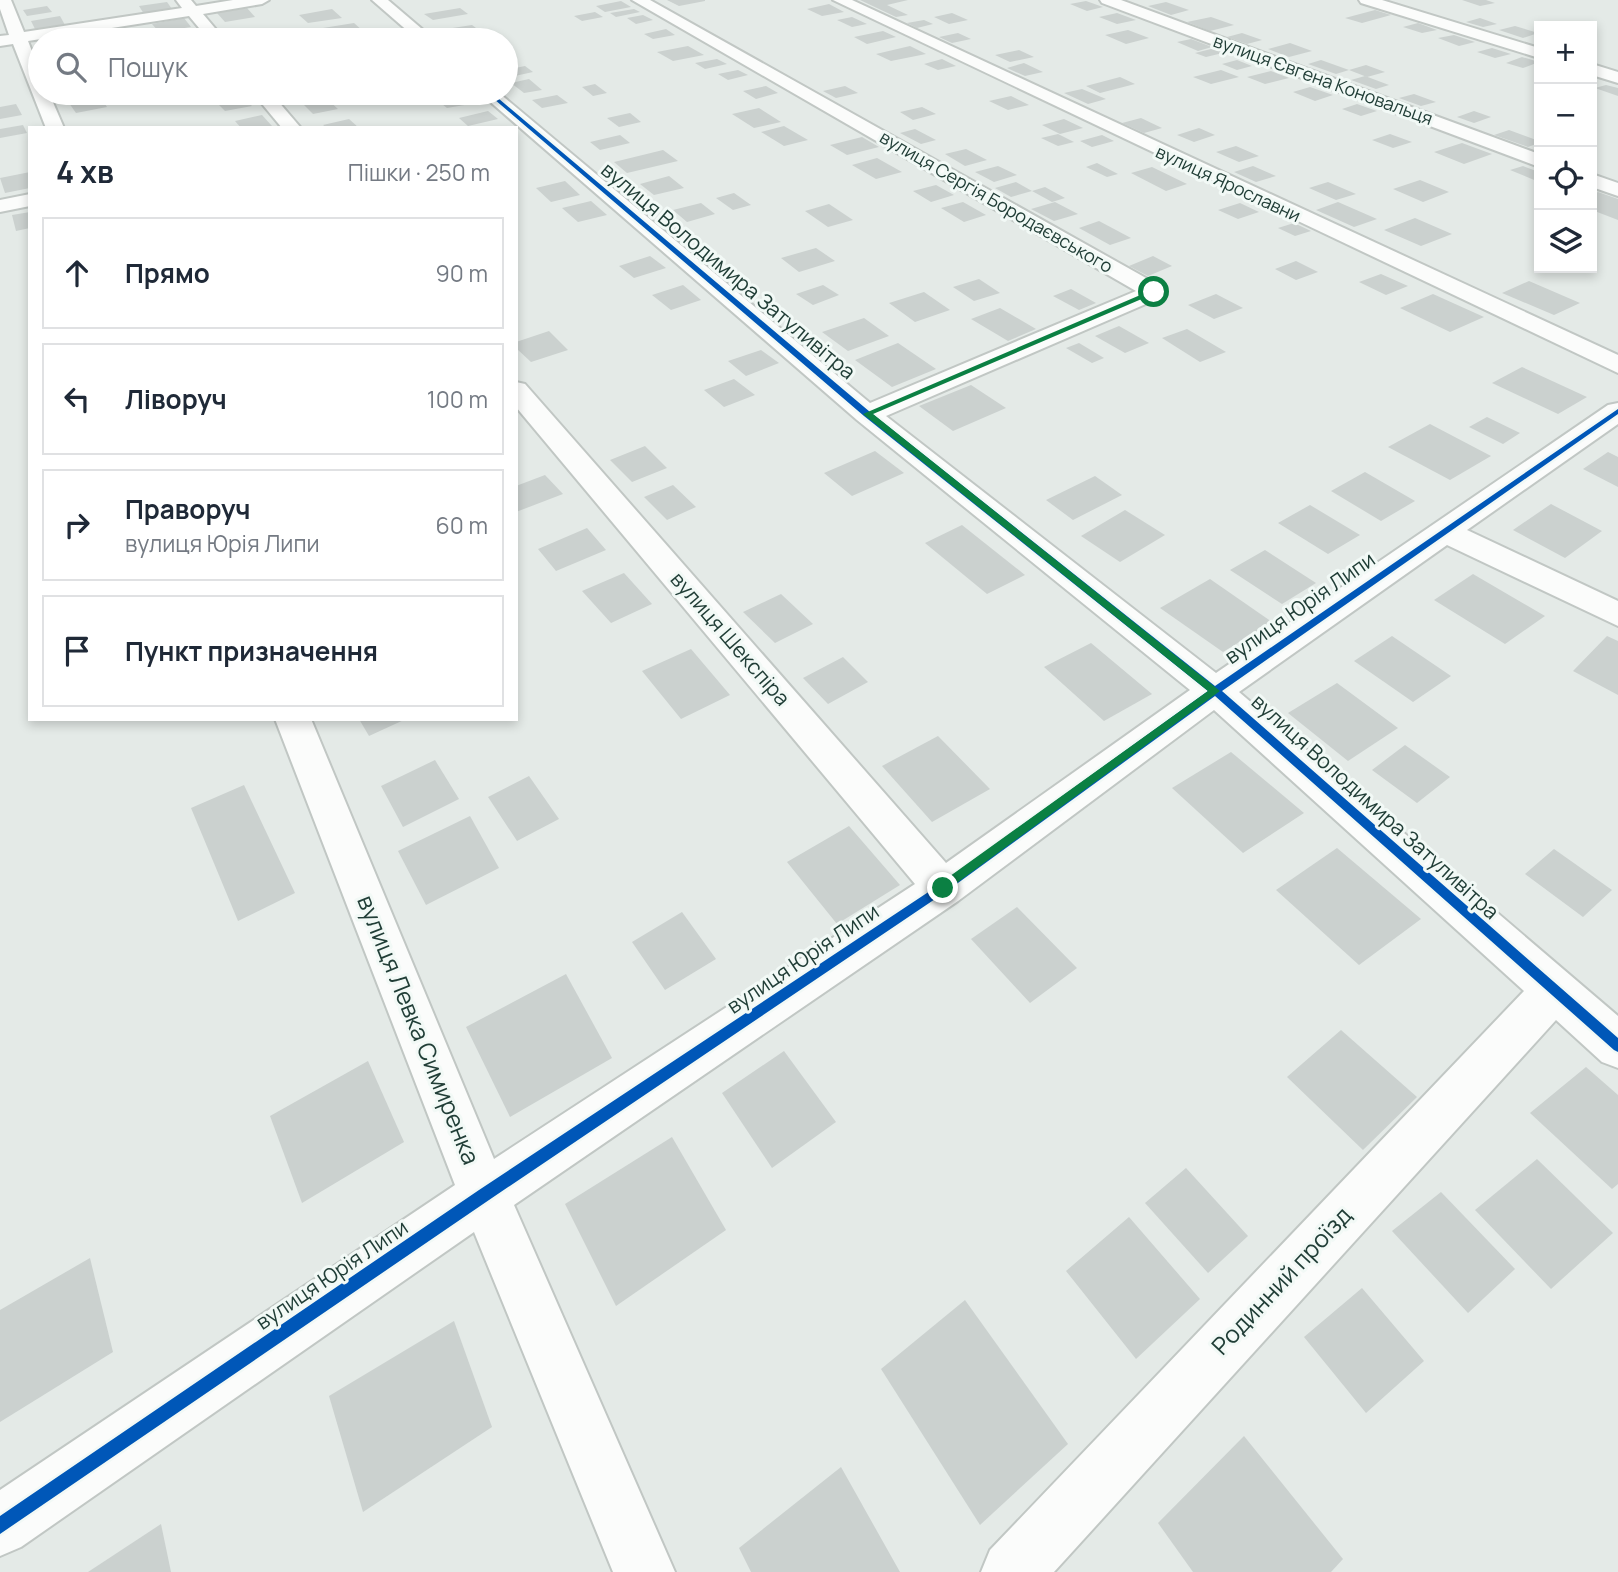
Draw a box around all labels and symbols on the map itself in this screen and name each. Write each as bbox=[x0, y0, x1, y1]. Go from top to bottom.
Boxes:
street label: вулиця Євгена Коновальця bbox=[1210, 28, 1436, 130]
street label: вулиця Сергія Бородаєвського bbox=[876, 124, 1117, 278]
street label: вулиця Ярославни bbox=[1152, 139, 1305, 227]
street label: вулиця Володимира Затуливітра bbox=[596, 155, 862, 385]
route start bbox=[1138, 276, 1169, 307]
street label: вулиця Юрія Липи bbox=[1219, 545, 1380, 670]
street label: вулиця Шекспіра bbox=[665, 565, 797, 711]
street label: вулиця Володимира Затуливітра bbox=[1246, 687, 1505, 925]
route end bbox=[927, 872, 958, 903]
street label: вулиця Левка Симиренка bbox=[350, 890, 489, 1169]
street label: вулиця Юрія Липи bbox=[721, 897, 884, 1019]
street label: Родинний проїзд bbox=[1204, 1199, 1358, 1361]
street label: вулиця Юрія Липи bbox=[250, 1213, 413, 1335]

